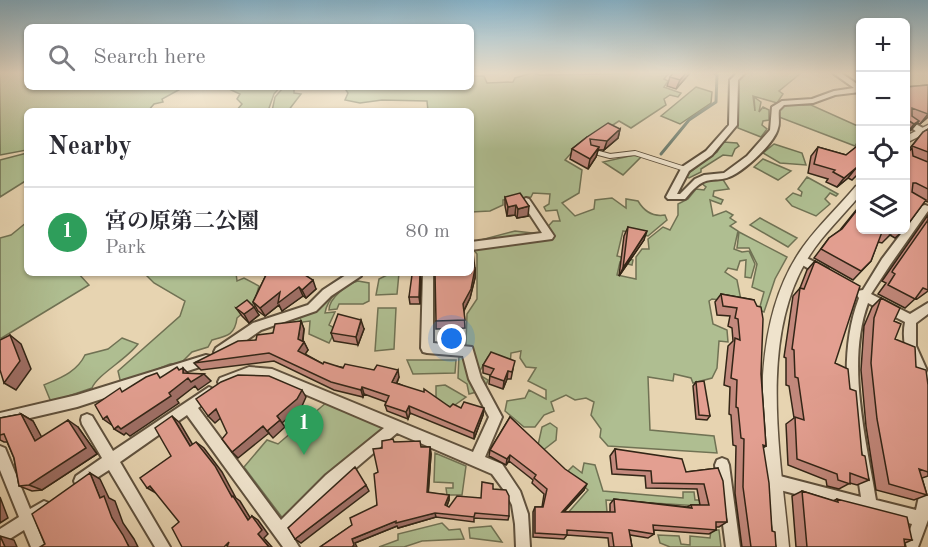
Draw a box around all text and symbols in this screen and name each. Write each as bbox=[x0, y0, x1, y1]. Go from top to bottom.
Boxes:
map controls bbox=[856, 18, 910, 234]
button: + bbox=[856, 18, 910, 72]
search box bbox=[24, 24, 474, 90]
icon: search bbox=[45, 41, 78, 74]
text: Search here bbox=[93, 46, 206, 68]
button: − bbox=[856, 72, 910, 126]
button: locate bbox=[856, 126, 910, 180]
text: Nearby bbox=[48, 134, 132, 160]
button: layers bbox=[856, 180, 910, 234]
text: 宮の原第二公園 bbox=[105, 211, 259, 233]
text: 1 bbox=[62, 222, 73, 242]
text: 80 m bbox=[405, 222, 450, 242]
text: Park bbox=[105, 238, 146, 258]
your location bbox=[437, 324, 466, 353]
pin: 1 bbox=[284, 406, 324, 455]

